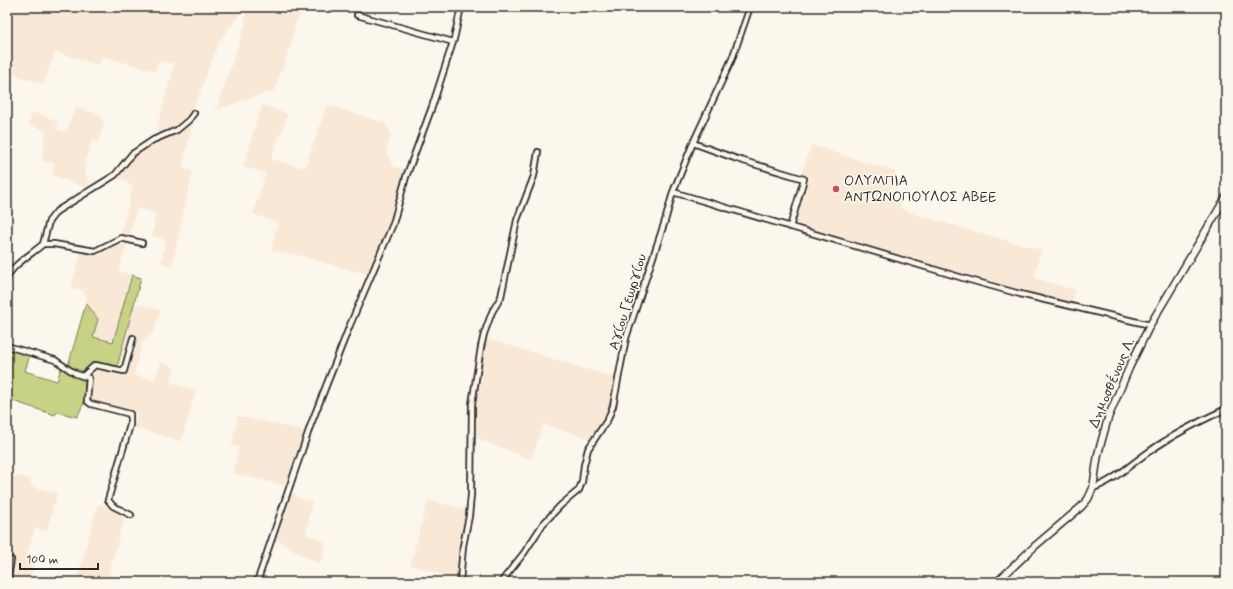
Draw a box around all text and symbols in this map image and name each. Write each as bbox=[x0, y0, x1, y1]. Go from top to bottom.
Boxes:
place label: ΟΛΥΜΠΙΑ ΑΝΤΩΝΟΠΟΥΛΟΣ ΑΒΕΕ bbox=[844, 172, 997, 206]
marker: ΟΛΥΜΠΙΑ ΑΝΤΩΝΟΠΟΥΛΟΣ ΑΒΕΕ bbox=[831, 184, 841, 194]
street label: Αγίου Γεωργίου bbox=[605, 252, 651, 352]
street label: Δημοσθένους Λ. bbox=[1084, 335, 1139, 431]
scale bar bbox=[20, 545, 98, 571]
text: 100 m bbox=[26, 552, 58, 568]

